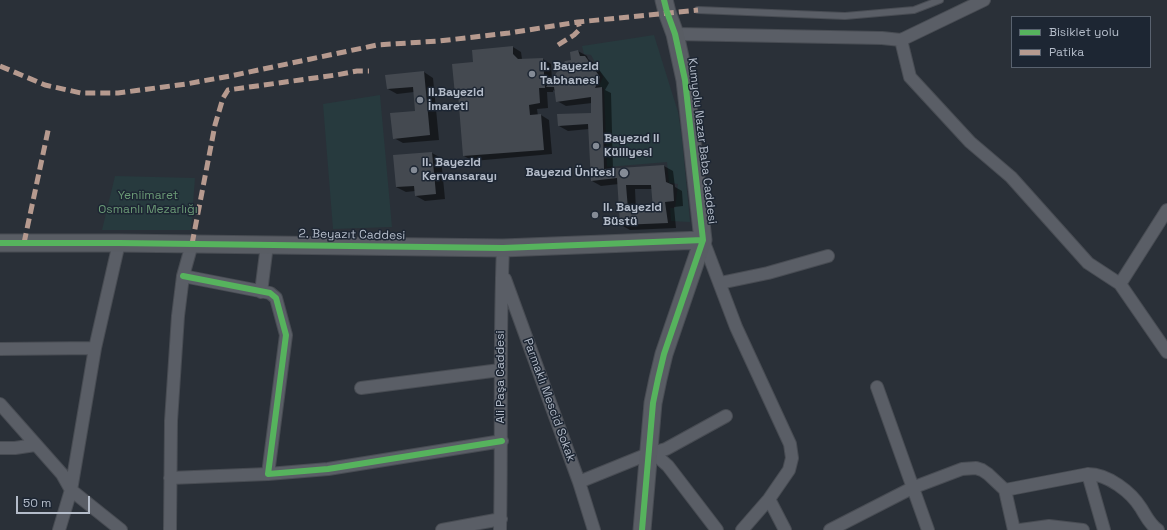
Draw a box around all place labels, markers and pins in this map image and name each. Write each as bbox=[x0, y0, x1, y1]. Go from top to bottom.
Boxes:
place label: II. Bayezid Tabhanesi bbox=[540, 60, 599, 88]
marker: II. Bayezid Tabhanesi bbox=[527, 69, 537, 79]
place label: II.Bayezid İmareti bbox=[428, 86, 484, 114]
marker: II.Bayezid İmareti bbox=[415, 95, 425, 105]
place label: Bayezıd II Külliyesi bbox=[604, 132, 659, 160]
marker: Bayezıd II Külliyesi bbox=[591, 141, 601, 151]
place label: II. Bayezid Kervansarayı bbox=[422, 156, 497, 184]
marker: II. Bayezid Kervansarayı bbox=[409, 165, 419, 175]
place label: Bayezıd Ünitesi bbox=[526, 166, 615, 180]
marker: Bayezıd Ünitesi bbox=[618, 167, 630, 179]
place label: II. Bayezid Büstü bbox=[603, 201, 662, 229]
marker: II. Bayezid Büstü bbox=[590, 210, 600, 220]

